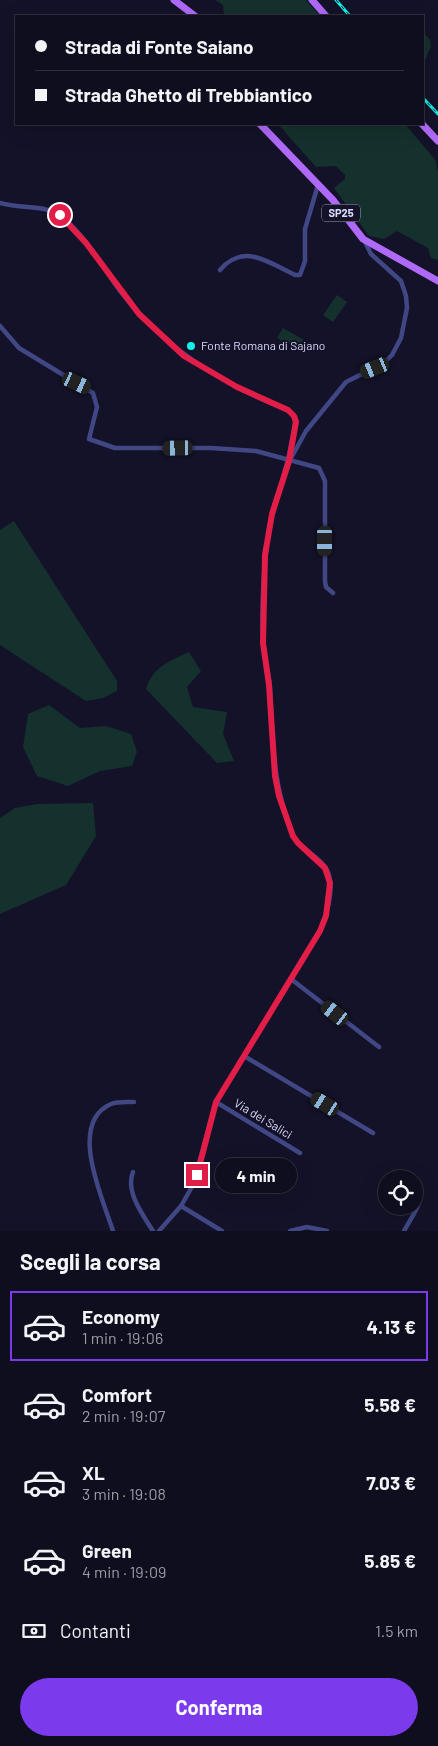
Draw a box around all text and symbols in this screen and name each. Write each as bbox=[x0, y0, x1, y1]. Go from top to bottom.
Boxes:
text: Strada di Fonte Saiano bbox=[65, 35, 254, 58]
text: Strada Ghetto di Trebbiantico bbox=[65, 83, 312, 106]
route start bbox=[49, 204, 71, 226]
road number: SP25 bbox=[322, 204, 360, 222]
place label: Fonte Romana di Sajano bbox=[201, 338, 325, 352]
marker: Fonte Romana di Sajano bbox=[185, 340, 197, 352]
car bbox=[358, 355, 391, 381]
car bbox=[60, 370, 93, 396]
car bbox=[162, 440, 193, 456]
car bbox=[317, 526, 332, 556]
car bbox=[318, 998, 351, 1028]
car bbox=[308, 1090, 341, 1118]
street label: Via dei Salici bbox=[232, 1095, 295, 1141]
callout: 4 min bbox=[214, 1158, 297, 1192]
route end bbox=[186, 1164, 208, 1186]
text: 4 min bbox=[236, 1166, 276, 1185]
map controls bbox=[378, 1170, 423, 1215]
button: locate bbox=[378, 1170, 423, 1215]
text: Scegli la corsa bbox=[20, 1248, 161, 1274]
icon: car bbox=[22, 1304, 67, 1349]
text: Economy bbox=[82, 1305, 160, 1328]
text: 4.13 € bbox=[367, 1315, 416, 1338]
text: 1 min · 19:06 bbox=[82, 1328, 163, 1347]
icon: car bbox=[22, 1382, 67, 1427]
text: Comfort bbox=[82, 1383, 152, 1406]
text: 5.58 € bbox=[364, 1393, 416, 1416]
text: 2 min · 19:07 bbox=[82, 1406, 165, 1425]
icon: car bbox=[22, 1460, 67, 1505]
text: XL bbox=[82, 1461, 105, 1484]
text: 7.03 € bbox=[366, 1471, 416, 1494]
text: 3 min · 19:08 bbox=[82, 1484, 166, 1503]
icon: car bbox=[22, 1538, 67, 1583]
text: Green bbox=[82, 1539, 132, 1562]
text: 5.85 € bbox=[364, 1549, 416, 1572]
text: 4 min · 19:09 bbox=[82, 1562, 166, 1581]
icon: cash bbox=[20, 1617, 48, 1645]
text: Contanti bbox=[60, 1619, 131, 1642]
text: 1.5 km bbox=[375, 1621, 418, 1640]
button: Conferma bbox=[20, 1678, 418, 1736]

